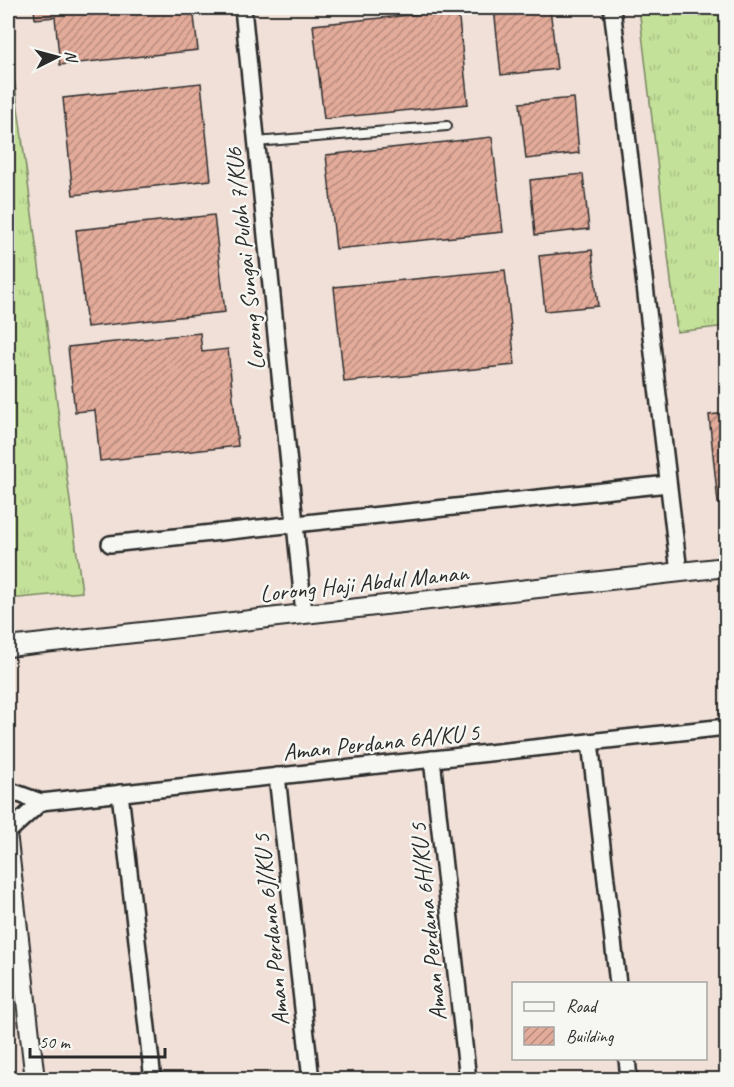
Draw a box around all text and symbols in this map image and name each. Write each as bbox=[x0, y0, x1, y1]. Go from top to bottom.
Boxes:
north arrow bbox=[27, 27, 87, 87]
text: N bbox=[60, 50, 82, 65]
street label: Lorong Sungai Puloh 7/KU6 bbox=[218, 145, 272, 372]
street label: Lorong Haji Abdul Manan bbox=[258, 557, 471, 609]
street label: Aman Perdana 6A/KU 5 bbox=[281, 717, 482, 767]
street label: Aman Perdana 6H/KU 5 bbox=[403, 820, 453, 1022]
street label: Aman Perdana 6J/KU 5 bbox=[246, 831, 296, 1027]
legend bbox=[512, 982, 707, 1060]
text: Road bbox=[566, 995, 599, 1017]
scale bar bbox=[30, 1021, 165, 1059]
text: Building bbox=[566, 1025, 615, 1047]
text: 50 m bbox=[39, 1031, 72, 1053]

